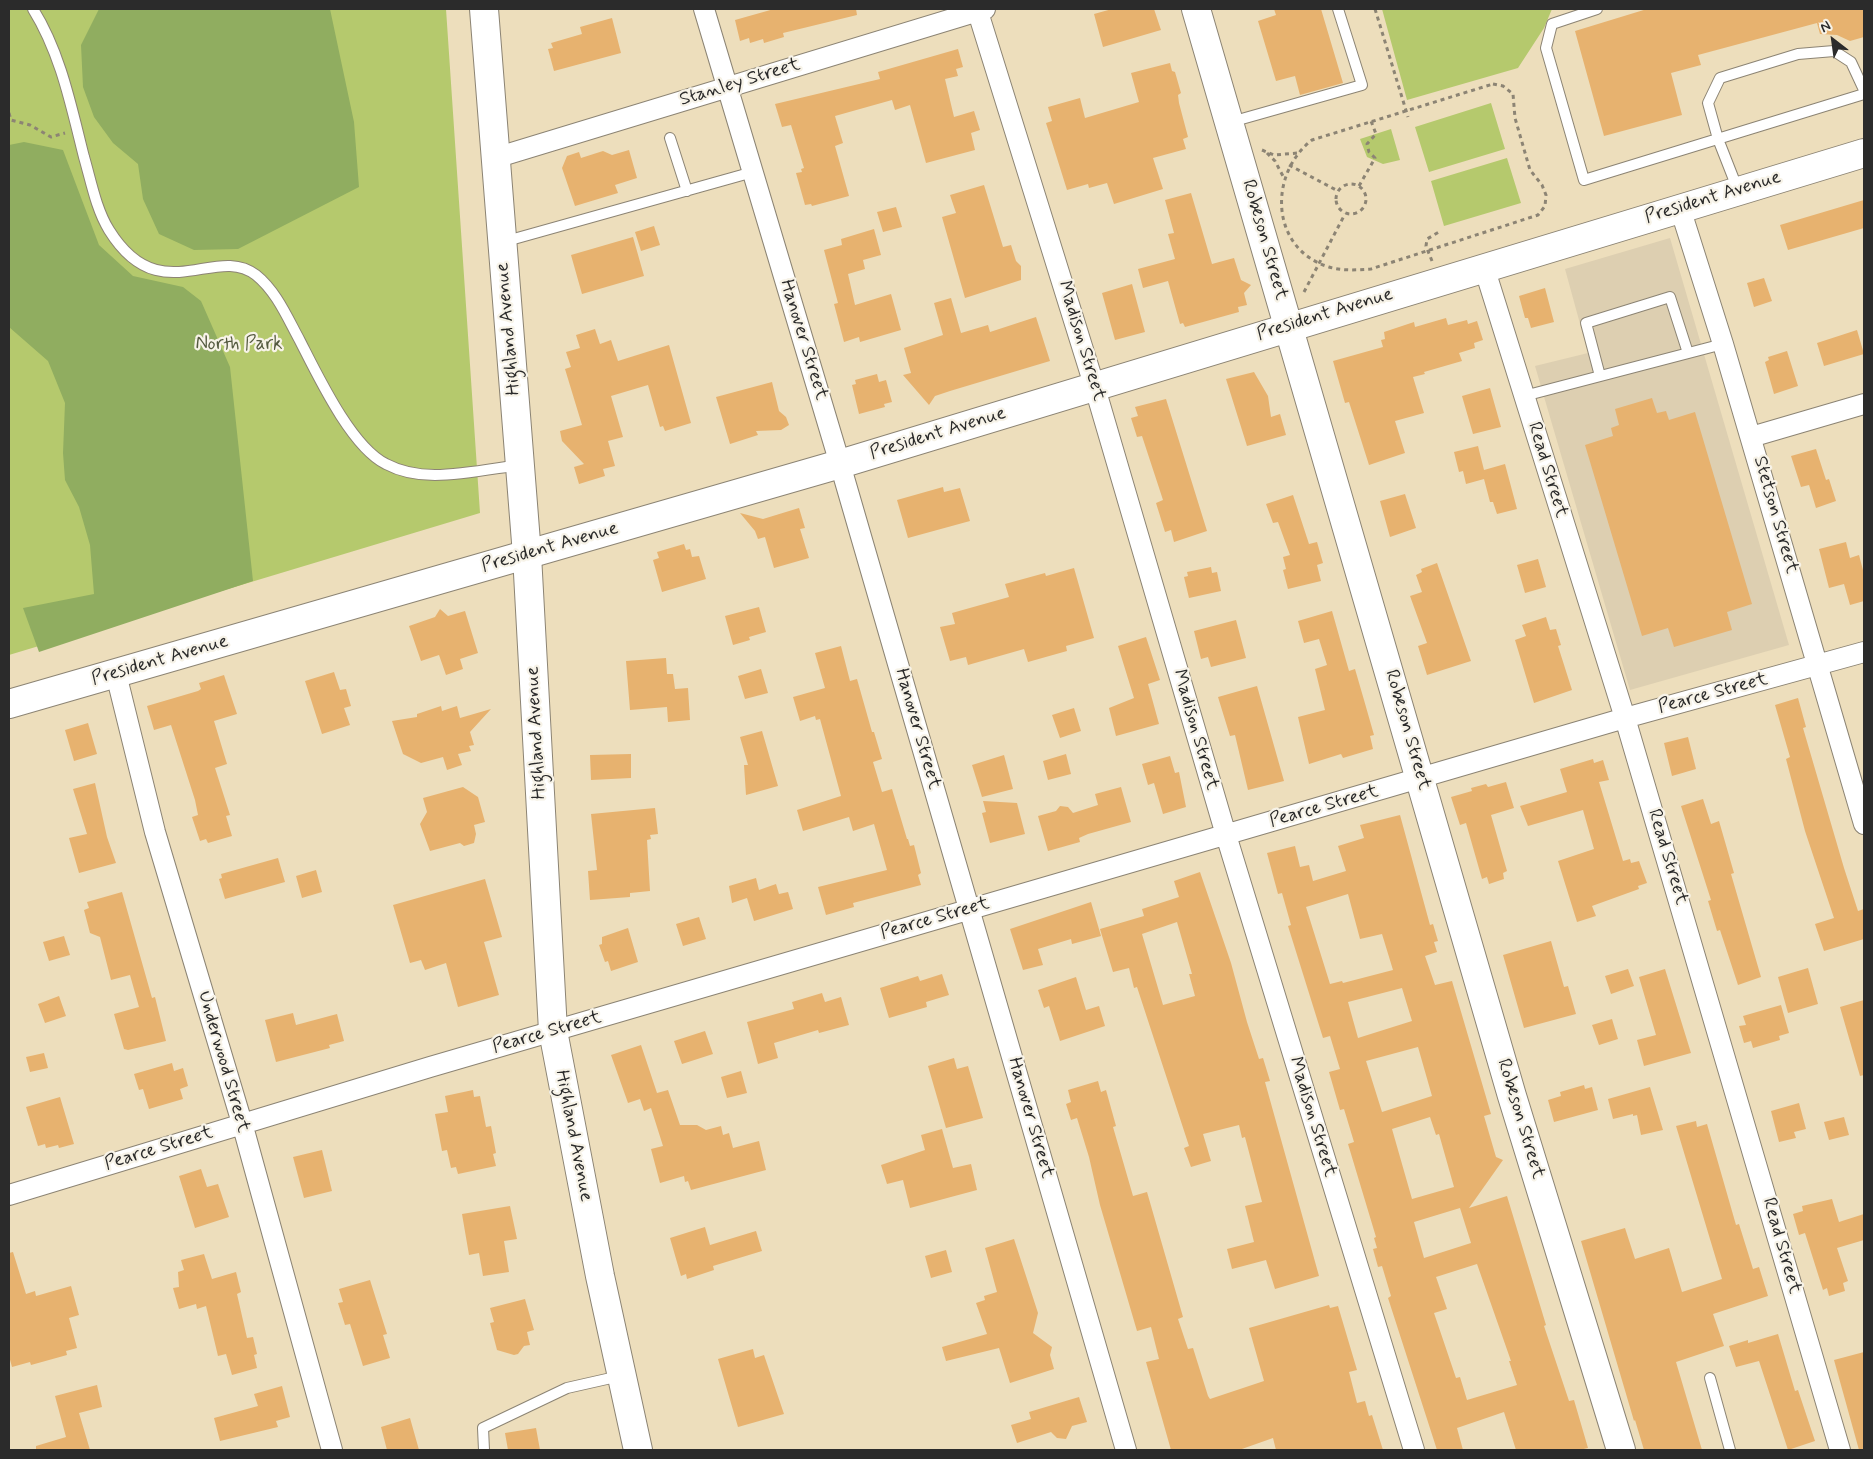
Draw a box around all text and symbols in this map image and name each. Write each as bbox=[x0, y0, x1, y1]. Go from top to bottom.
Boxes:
north arrow bbox=[1808, 15, 1858, 65]
text: N bbox=[1817, 17, 1834, 37]
street label: Stanley Street bbox=[677, 54, 803, 112]
street label: President Avenue bbox=[1642, 166, 1784, 230]
street label: Robeson Street bbox=[1236, 177, 1292, 303]
street label: Highland Avenue bbox=[492, 262, 526, 396]
street label: Hanover Street bbox=[774, 277, 832, 403]
street label: Madison Street bbox=[1052, 278, 1110, 404]
street label: President Avenue bbox=[1254, 283, 1396, 347]
park label: North Park bbox=[195, 334, 283, 356]
street label: President Avenue bbox=[867, 402, 1009, 466]
street label: Read Street bbox=[1522, 419, 1572, 521]
street label: Stetson Street bbox=[1747, 454, 1803, 576]
street label: President Avenue bbox=[479, 518, 621, 578]
street label: President Avenue bbox=[89, 631, 231, 691]
street label: Highland Avenue bbox=[522, 666, 552, 800]
street label: Hanover Street bbox=[889, 666, 945, 792]
street label: Madison Street bbox=[1167, 667, 1223, 793]
street label: Robeson Street bbox=[1379, 667, 1435, 793]
street label: Pearce Street bbox=[1656, 668, 1770, 720]
street label: Pearce Street bbox=[1267, 781, 1381, 833]
street label: Read Street bbox=[1642, 806, 1692, 908]
street label: Pearce Street bbox=[878, 893, 992, 945]
street label: Underwood Street bbox=[192, 989, 254, 1135]
street label: Pearce Street bbox=[490, 1007, 604, 1059]
street label: Madison Street bbox=[1283, 1054, 1341, 1180]
street label: Hanover Street bbox=[1002, 1055, 1058, 1181]
street label: Robeson Street bbox=[1491, 1056, 1549, 1182]
street label: Highland Avenue bbox=[549, 1068, 597, 1204]
street label: Pearce Street bbox=[102, 1122, 216, 1176]
street label: Read Street bbox=[1756, 1195, 1806, 1297]

